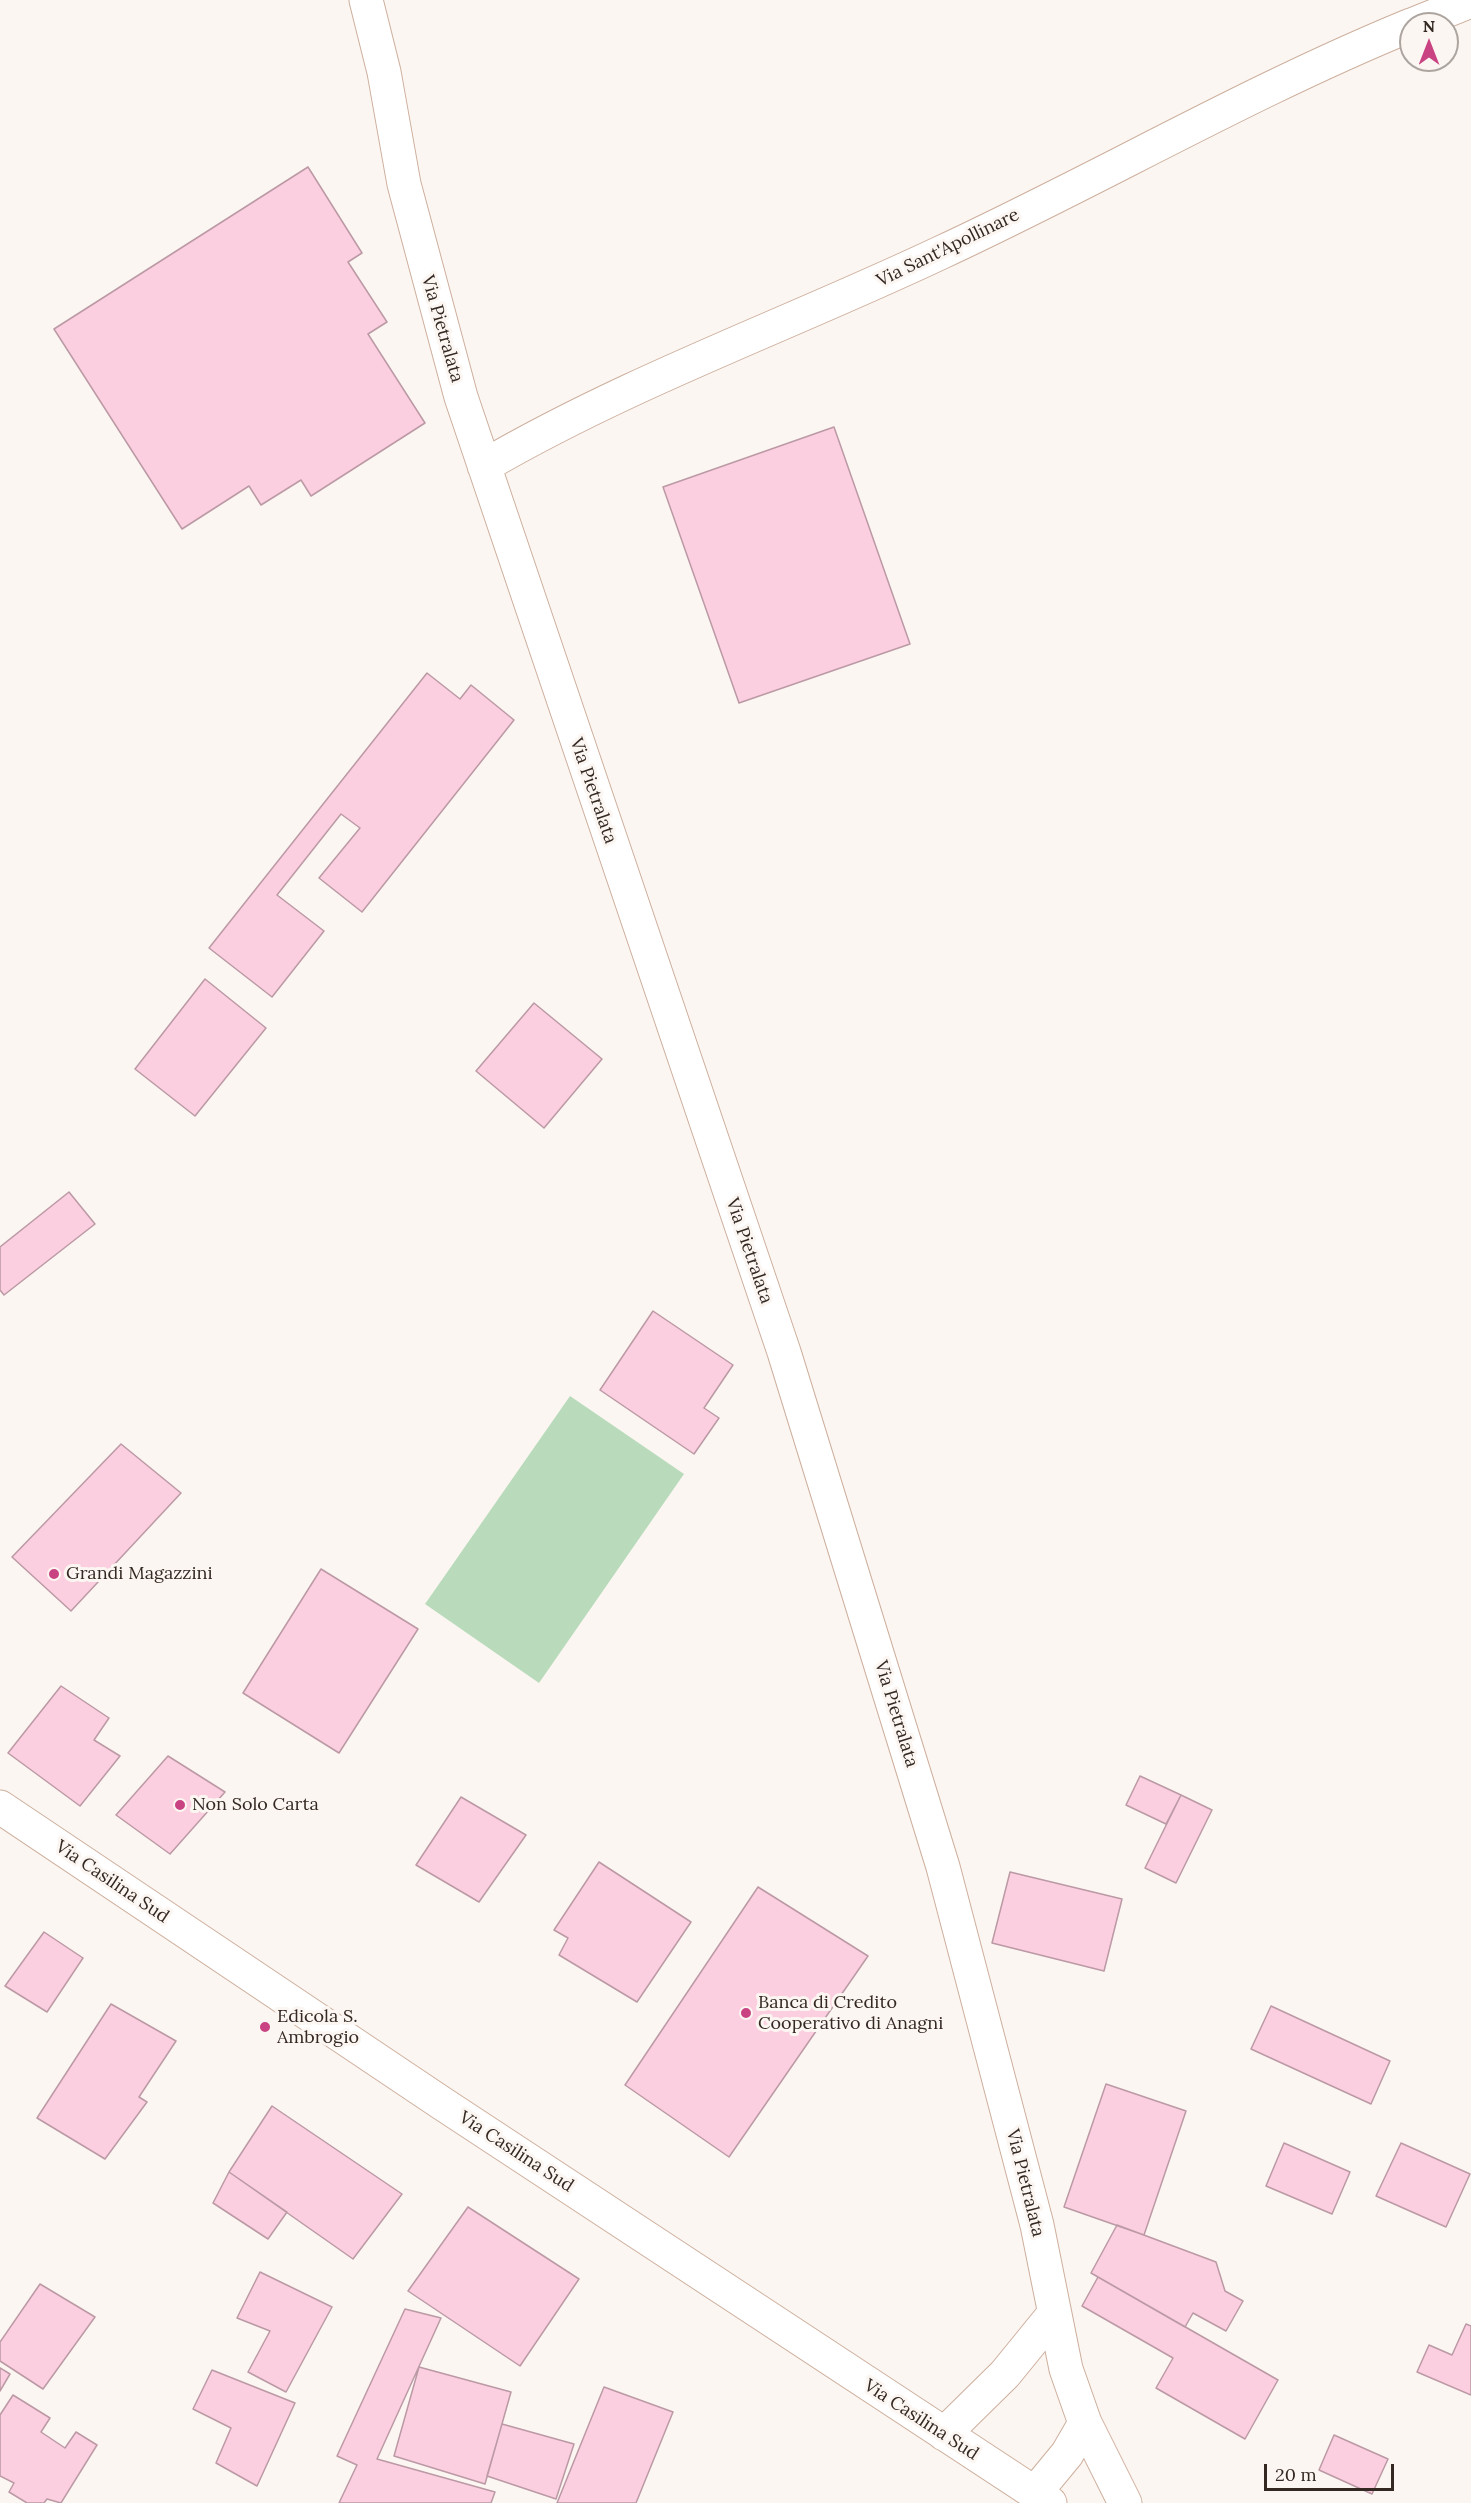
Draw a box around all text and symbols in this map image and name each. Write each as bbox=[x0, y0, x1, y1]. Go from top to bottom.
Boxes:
north arrow bbox=[1399, 12, 1459, 72]
text: N bbox=[1423, 16, 1435, 36]
street label: Via Sant'Apollinare bbox=[873, 204, 1023, 292]
street label: Via Pietralata bbox=[416, 273, 468, 385]
street label: Via Pietralata bbox=[565, 735, 621, 847]
street label: Via Pietralata bbox=[721, 1195, 777, 1307]
place label: Grandi Magazzini bbox=[66, 1563, 213, 1585]
marker: Grandi Magazzini bbox=[47, 1567, 61, 1581]
street label: Via Pietralata bbox=[870, 1658, 922, 1770]
place label: Non Solo Carta bbox=[192, 1794, 319, 1816]
marker: Non Solo Carta bbox=[173, 1798, 187, 1812]
street label: Via Casilina Sud bbox=[51, 1836, 173, 1928]
place label: Banca di Credito Cooperativo di Anagni bbox=[758, 1992, 943, 2034]
place label: Edicola S. Ambrogio bbox=[277, 2006, 359, 2048]
marker: Banca di Credito Cooperativo di Anagni bbox=[739, 2006, 753, 2020]
marker: Edicola S. Ambrogio bbox=[258, 2020, 272, 2034]
street label: Via Casilina Sud bbox=[455, 2107, 577, 2197]
street label: Via Pietralata bbox=[1001, 2127, 1049, 2239]
street label: Via Casilina Sud bbox=[860, 2375, 982, 2465]
scale bar bbox=[1267, 2452, 1398, 2490]
text: 20 m bbox=[1275, 2463, 1317, 2486]

